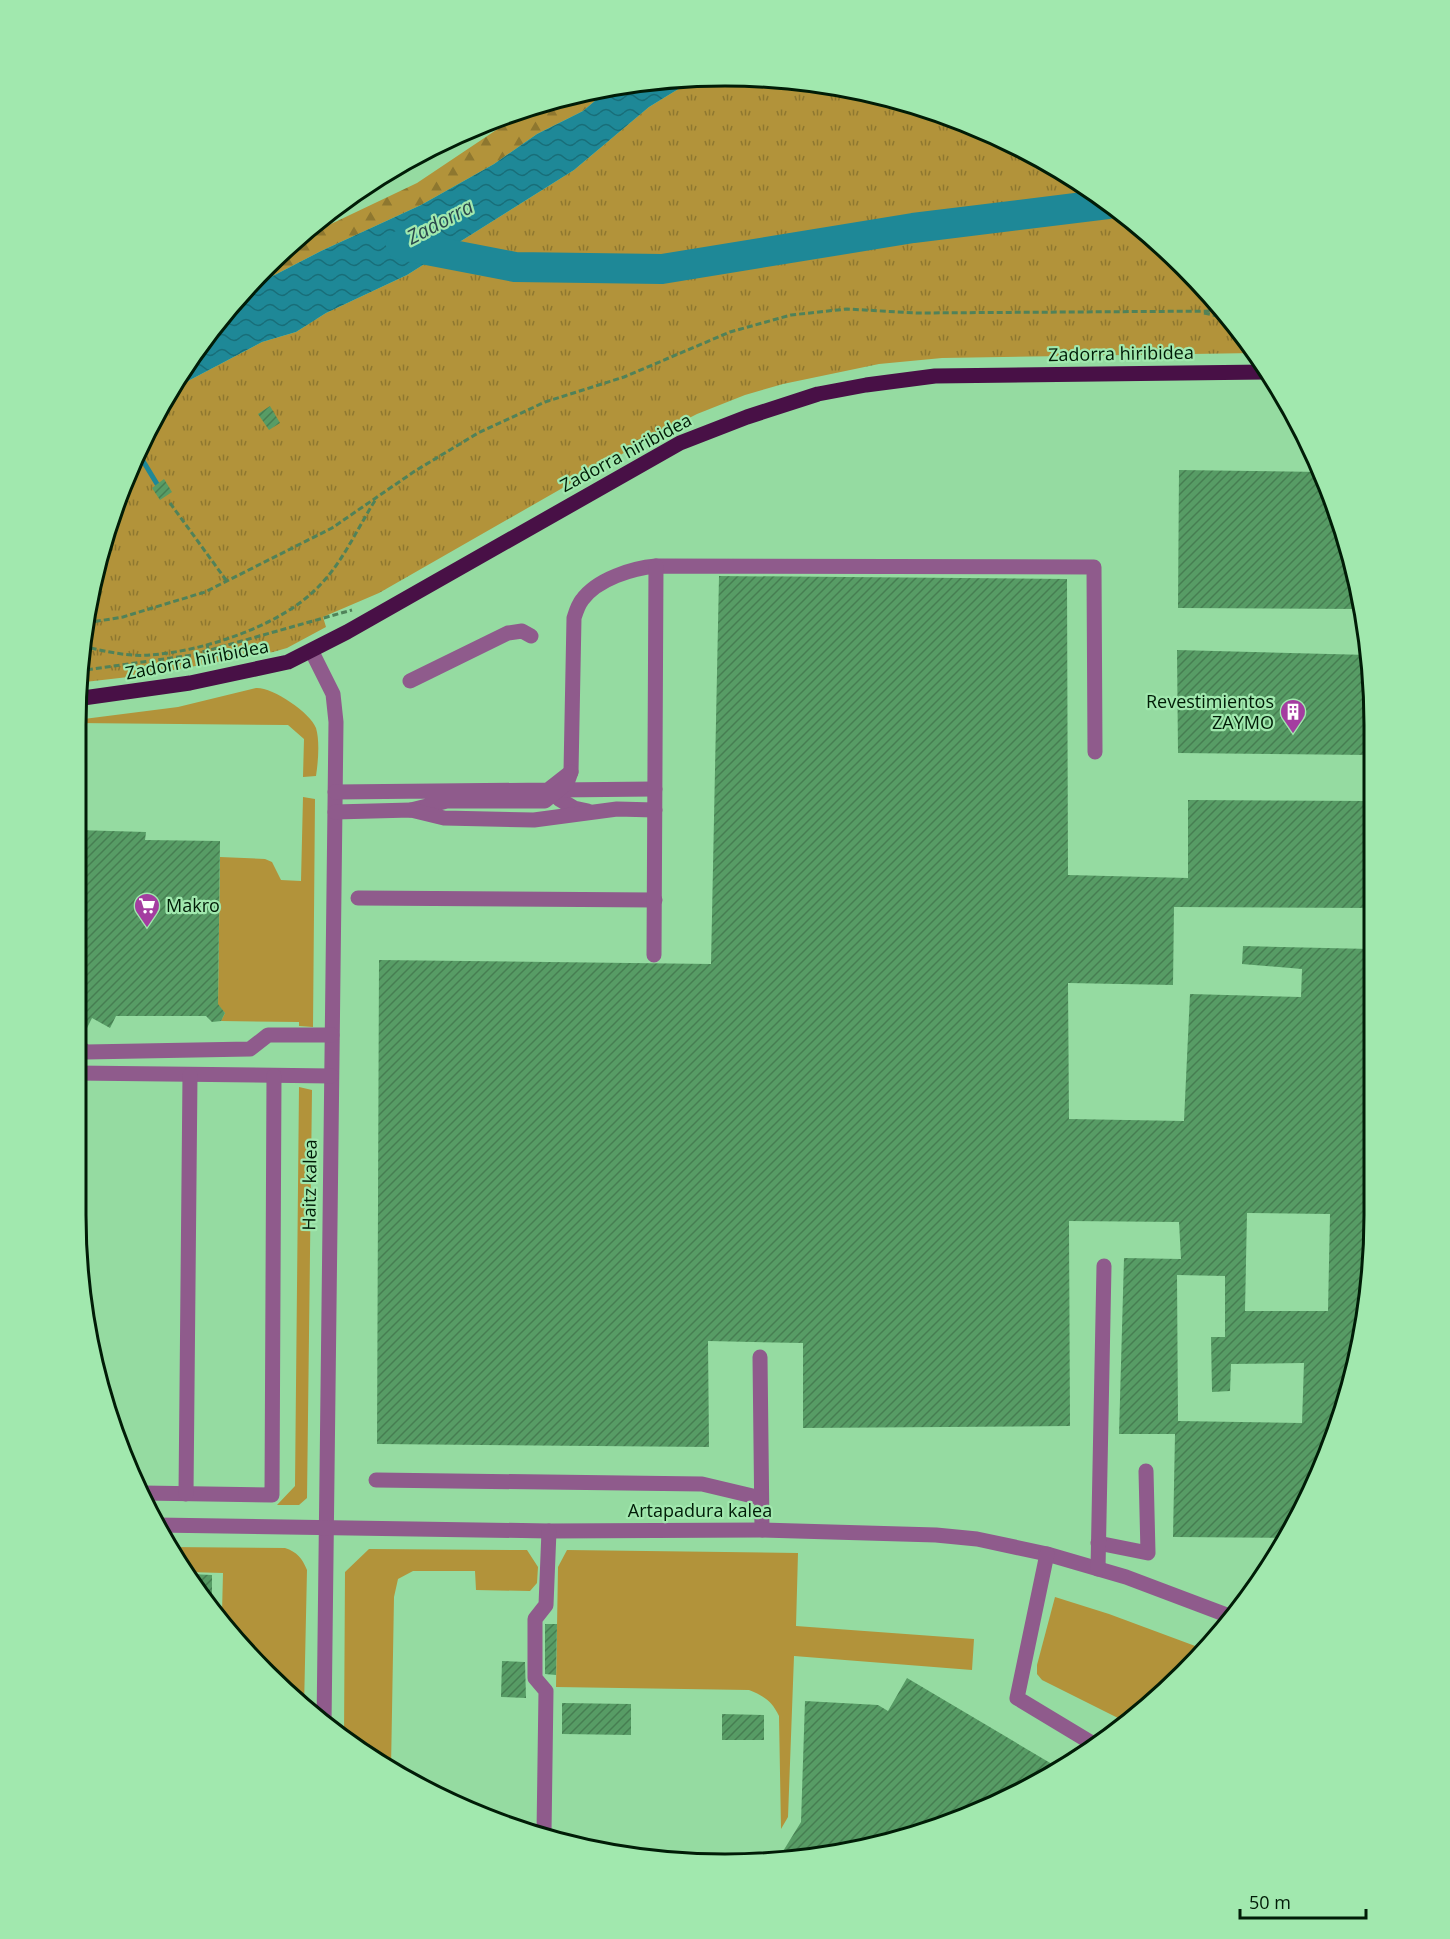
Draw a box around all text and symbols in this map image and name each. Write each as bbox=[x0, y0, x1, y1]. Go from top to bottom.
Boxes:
water label: Zadorra bbox=[401, 193, 478, 251]
street label: Zadorra hiribidea bbox=[1048, 340, 1194, 366]
street label: Zadorra hiribidea bbox=[556, 407, 695, 497]
street label: Zadorra hiribidea bbox=[123, 633, 271, 685]
place label: Revestimientos ZAYMO bbox=[1146, 689, 1274, 734]
building icon: Revestimientos ZAYMO bbox=[1278, 697, 1308, 735]
supermarket icon: Makro bbox=[132, 891, 162, 929]
place label: Makro bbox=[166, 893, 220, 917]
street label: Haitz kalea bbox=[296, 1139, 322, 1231]
street label: Artapadura kalea bbox=[628, 1498, 772, 1522]
scale bar bbox=[1240, 1882, 1366, 1920]
text: 50 m bbox=[1249, 1890, 1291, 1914]

